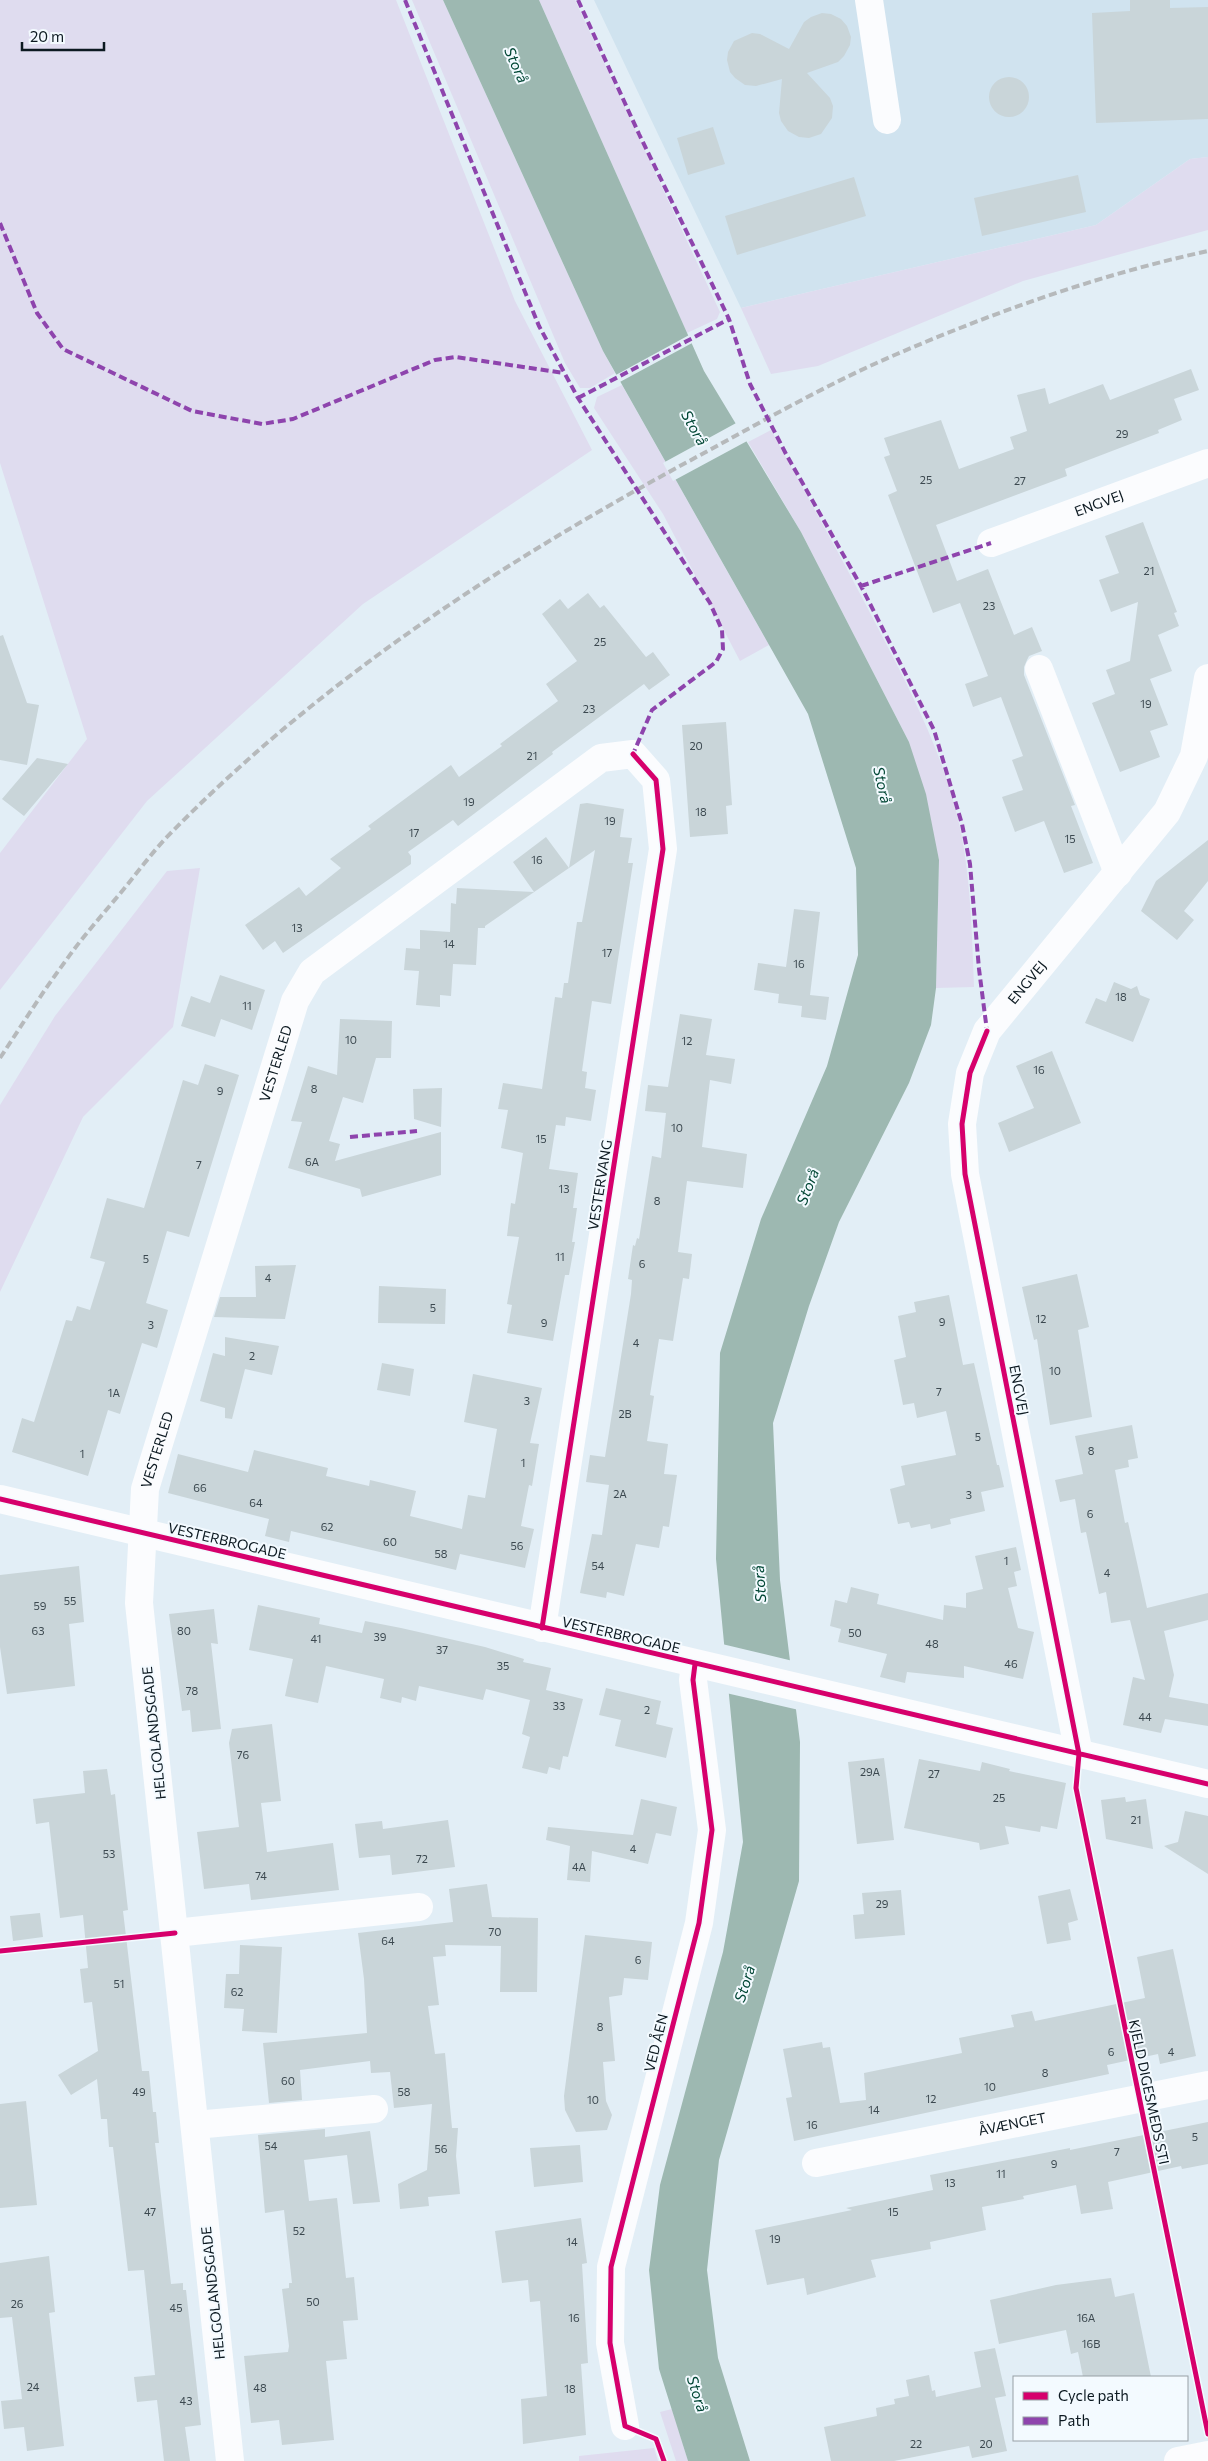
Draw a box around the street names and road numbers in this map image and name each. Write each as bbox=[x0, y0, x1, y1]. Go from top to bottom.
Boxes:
street label: ENGVEJ bbox=[1072, 486, 1126, 520]
street label: ENGVEJ bbox=[1004, 957, 1049, 1007]
street label: VESTERLED bbox=[256, 1023, 295, 1104]
street label: VESTERVANG bbox=[584, 1138, 615, 1231]
street label: ENGVEJ bbox=[1006, 1363, 1033, 1417]
street label: VESTERLED bbox=[137, 1409, 176, 1490]
street label: VESTERBROGADE bbox=[166, 1519, 288, 1562]
street label: VESTERBROGADE bbox=[560, 1613, 682, 1656]
street label: HELGOLANDSGADE bbox=[138, 1666, 169, 1800]
street label: VED ÅEN bbox=[640, 2012, 671, 2074]
street label: KJELD DIGESMEDS STI bbox=[1126, 2018, 1173, 2166]
street label: ÅVÆNGET bbox=[977, 2108, 1047, 2139]
street label: HELGOLANDSGADE bbox=[197, 2226, 228, 2360]

